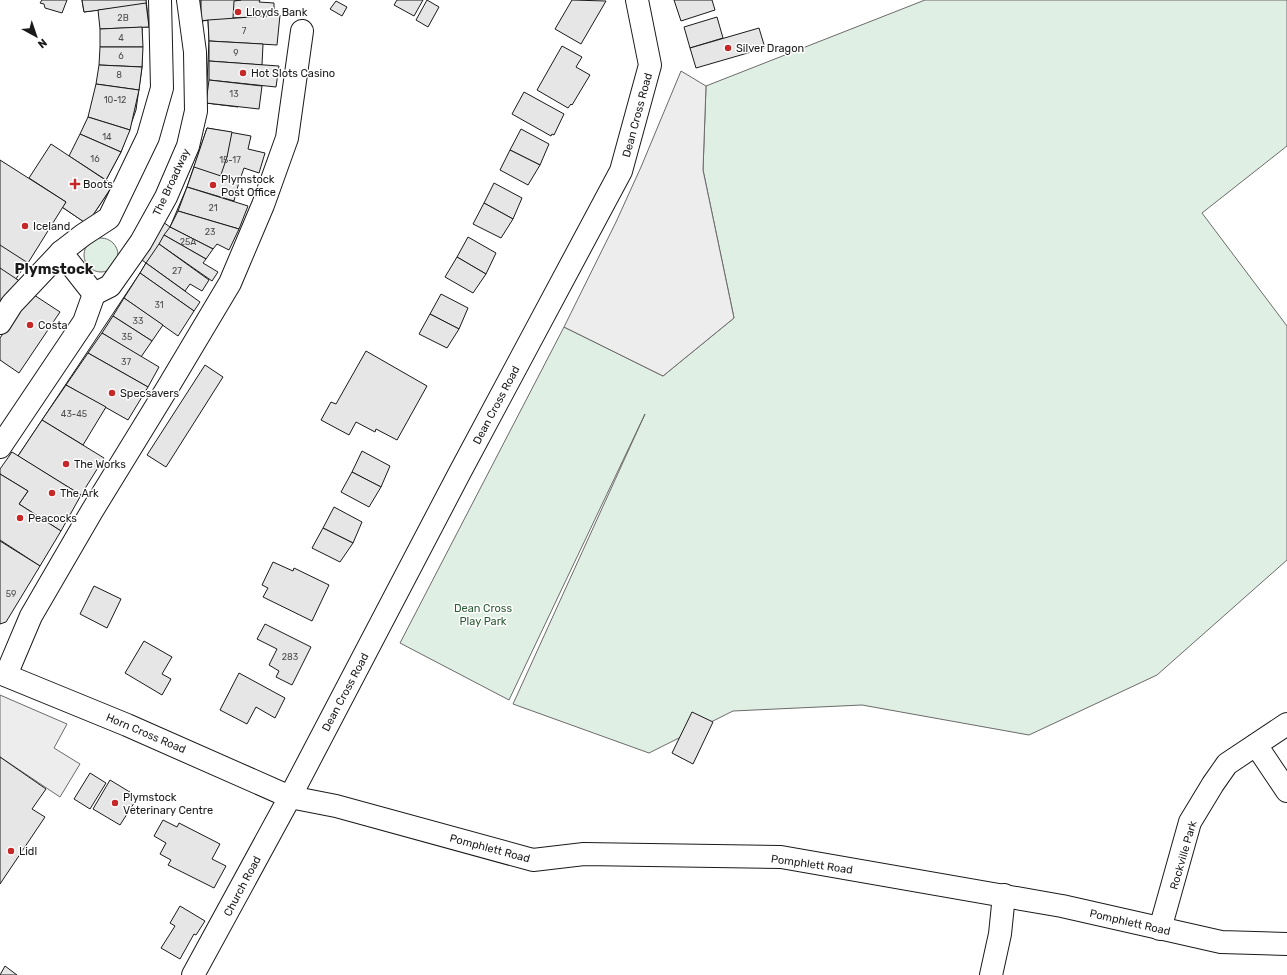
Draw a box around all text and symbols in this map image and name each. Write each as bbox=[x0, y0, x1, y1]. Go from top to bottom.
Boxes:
place label: Lloyds Bank bbox=[246, 6, 308, 19]
marker: Lloyds Bank bbox=[233, 7, 243, 17]
house number: 2B bbox=[117, 13, 129, 23]
north arrow bbox=[16, 16, 56, 56]
house number: 7 bbox=[242, 26, 247, 36]
house number: 4 bbox=[118, 33, 124, 43]
text: N bbox=[35, 36, 49, 51]
place label: Silver Dragon bbox=[736, 42, 804, 55]
marker: Silver Dragon bbox=[723, 43, 733, 53]
house number: 9 bbox=[233, 48, 239, 58]
house number: 6 bbox=[118, 51, 124, 61]
place label: Hot Slots Casino bbox=[251, 67, 335, 80]
marker: Hot Slots Casino bbox=[238, 68, 248, 78]
house number: 8 bbox=[116, 70, 122, 80]
street label: Dean Cross Road bbox=[620, 71, 655, 159]
house number: 13 bbox=[229, 89, 239, 99]
house number: 10-12 bbox=[104, 95, 126, 105]
house number: 14 bbox=[102, 132, 112, 142]
street label: The Broadway bbox=[150, 147, 193, 218]
house number: 16 bbox=[90, 154, 100, 164]
house number: 15-17 bbox=[219, 155, 241, 165]
place label: Plymstock Post Office bbox=[221, 173, 276, 199]
place label: Boots bbox=[83, 178, 113, 191]
marker: Boots bbox=[70, 179, 80, 189]
marker: Plymstock Post Office bbox=[208, 180, 218, 190]
house number: 21 bbox=[208, 203, 218, 213]
place label: Iceland bbox=[33, 220, 70, 233]
marker: Iceland bbox=[20, 221, 30, 231]
house number: 23 bbox=[205, 227, 215, 237]
house number: 25A bbox=[180, 237, 196, 247]
district label: Plymstock bbox=[14, 260, 94, 278]
house number: 27 bbox=[172, 266, 182, 276]
house number: 31 bbox=[154, 300, 164, 310]
house number: 33 bbox=[133, 316, 143, 326]
place label: Costa bbox=[38, 319, 68, 332]
marker: Costa bbox=[25, 320, 35, 330]
house number: 35 bbox=[122, 332, 132, 342]
house number: 37 bbox=[121, 357, 131, 367]
street label: Dean Cross Road bbox=[470, 364, 523, 447]
place label: Specsavers bbox=[120, 387, 179, 400]
marker: Specsavers bbox=[107, 388, 117, 398]
house number: 43-45 bbox=[61, 409, 87, 419]
place label: The Works bbox=[74, 458, 126, 471]
marker: The Works bbox=[61, 459, 71, 469]
place label: The Ark bbox=[60, 487, 99, 500]
marker: The Ark bbox=[47, 488, 57, 498]
place label: Peacocks bbox=[28, 512, 77, 525]
marker: Peacocks bbox=[15, 513, 25, 523]
house number: 59 bbox=[6, 589, 16, 599]
park label: Dean Cross Play Park bbox=[454, 602, 512, 628]
street label: Dean Cross Road bbox=[319, 651, 372, 734]
house number: 283 bbox=[282, 652, 298, 662]
street label: Horn Cross Road bbox=[104, 711, 188, 756]
place label: Plymstock Veterinary Centre bbox=[123, 791, 213, 817]
marker: Plymstock Veterinary Centre bbox=[110, 798, 120, 808]
street label: Rockville Park bbox=[1167, 819, 1200, 891]
street label: Pomphlett Road bbox=[448, 832, 531, 865]
place label: Lidl bbox=[19, 845, 37, 858]
marker: Lidl bbox=[6, 846, 16, 856]
street label: Pomphlett Road bbox=[770, 852, 854, 877]
street label: Church Road bbox=[221, 854, 264, 919]
street label: Pomphlett Road bbox=[1088, 907, 1172, 938]

